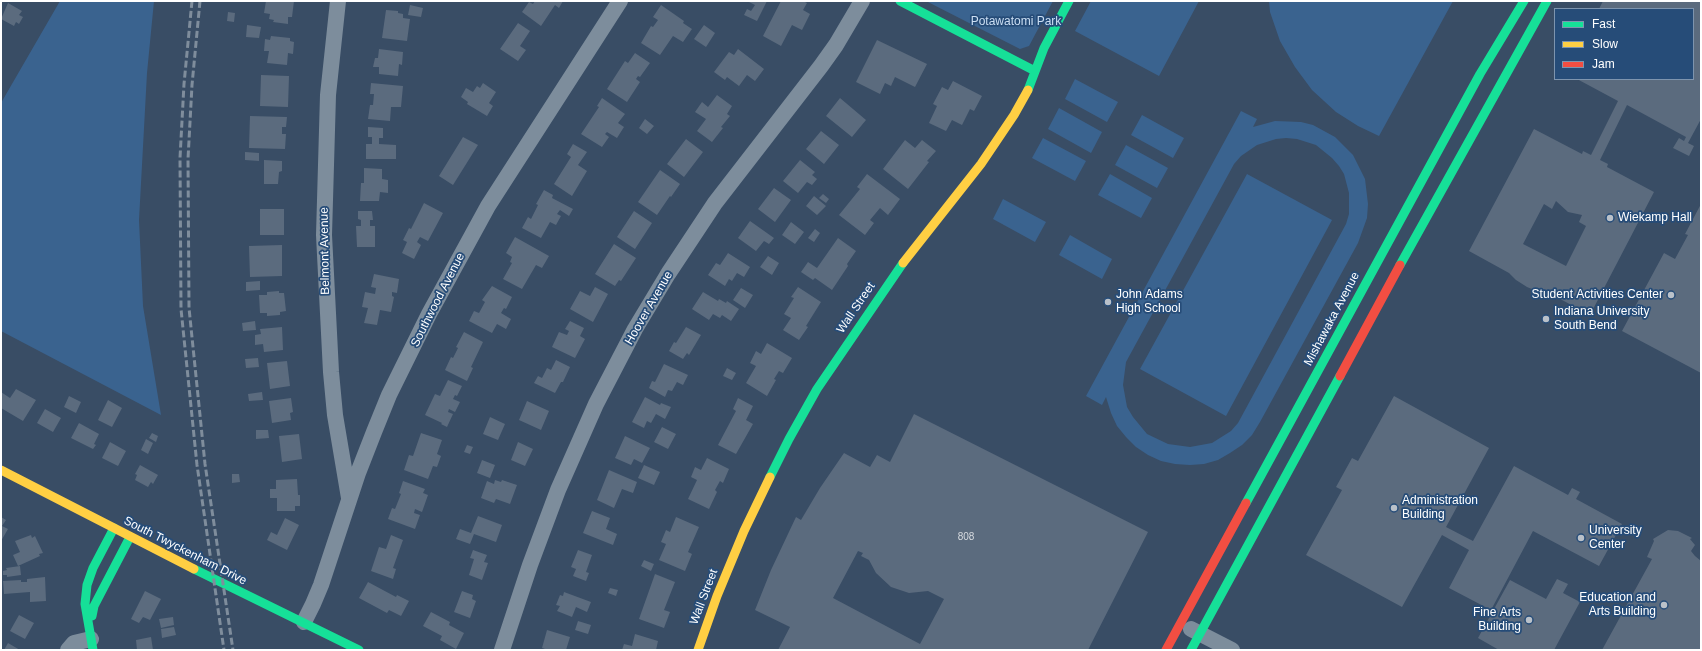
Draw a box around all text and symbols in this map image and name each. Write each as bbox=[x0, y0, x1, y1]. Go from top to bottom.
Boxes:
legend bbox=[1554, 8, 1694, 80]
park label: Potawatomi Park bbox=[971, 15, 1061, 29]
text: Fast bbox=[1592, 17, 1615, 31]
text: Slow bbox=[1592, 37, 1618, 51]
text: Jam bbox=[1592, 57, 1615, 71]
street label: Belmont Avenue bbox=[317, 207, 333, 295]
place label: Wiekamp Hall bbox=[1618, 211, 1692, 225]
marker: Wiekamp Hall bbox=[1605, 213, 1615, 223]
street label: Southwood Avenue bbox=[408, 250, 468, 350]
street label: Hoover Avenue bbox=[622, 269, 676, 347]
street label: Mishawaka Avenue bbox=[1301, 270, 1363, 368]
street label: Wall Street bbox=[834, 280, 878, 336]
place label: John Adams High School bbox=[1116, 288, 1183, 316]
place label: Student Activities Center bbox=[1532, 288, 1663, 302]
marker: Student Activities Center bbox=[1666, 290, 1676, 300]
marker: John Adams High School bbox=[1103, 297, 1113, 307]
place label: Indiana University South Bend bbox=[1554, 305, 1649, 333]
marker: Indiana University South Bend bbox=[1541, 314, 1551, 324]
place label: Administration Building bbox=[1402, 494, 1478, 522]
marker: Administration Building bbox=[1389, 503, 1399, 513]
street label: South Twyckenham Drive bbox=[121, 514, 249, 588]
place label: University Center bbox=[1589, 524, 1642, 552]
house number: 808 bbox=[958, 531, 974, 543]
marker: University Center bbox=[1576, 533, 1586, 543]
street label: Wall Street bbox=[687, 567, 721, 627]
place label: Education and Arts Building bbox=[1579, 591, 1656, 619]
marker: Education and Arts Building bbox=[1659, 600, 1669, 610]
place label: Fine Arts Building bbox=[1473, 606, 1521, 634]
marker: Fine Arts Building bbox=[1524, 615, 1534, 625]

